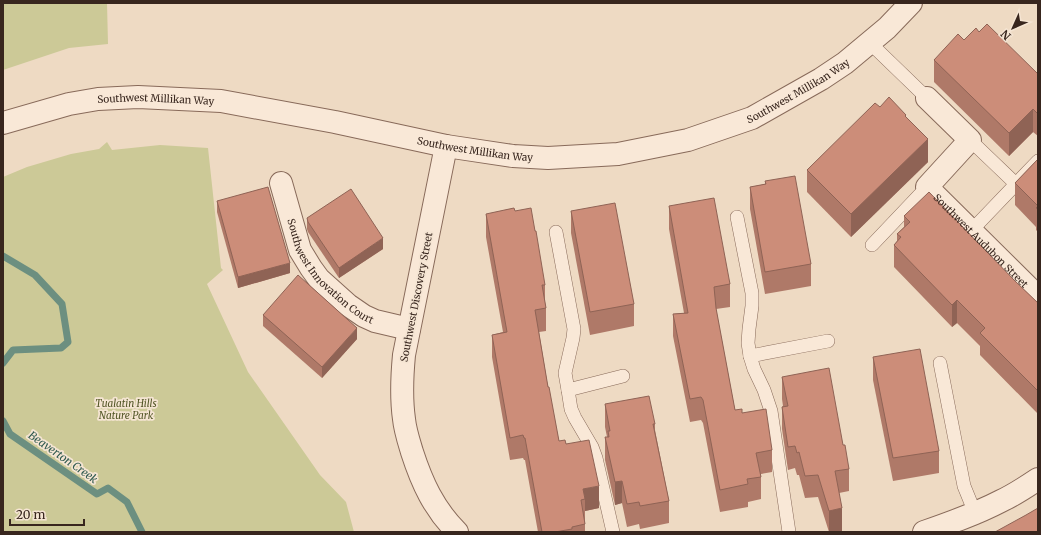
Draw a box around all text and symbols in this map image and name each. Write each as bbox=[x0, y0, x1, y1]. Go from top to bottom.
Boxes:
north arrow bbox=[993, 8, 1033, 48]
text: N bbox=[998, 27, 1014, 43]
street label: Southwest Millikan Way bbox=[745, 56, 852, 126]
street label: Southwest Millikan Way bbox=[97, 91, 215, 108]
street label: Southwest Millikan Way bbox=[416, 134, 534, 164]
street label: Southwest Audubon Street bbox=[931, 191, 1031, 291]
street label: Southwest Innovation Court bbox=[284, 217, 376, 327]
street label: Southwest Discovery Street bbox=[398, 231, 435, 363]
park label: Tualatin Hills Nature Park bbox=[95, 397, 157, 422]
water label: Beaverton Creek bbox=[26, 428, 100, 486]
scale bar bbox=[10, 501, 84, 527]
text: 20 m bbox=[16, 507, 45, 522]

